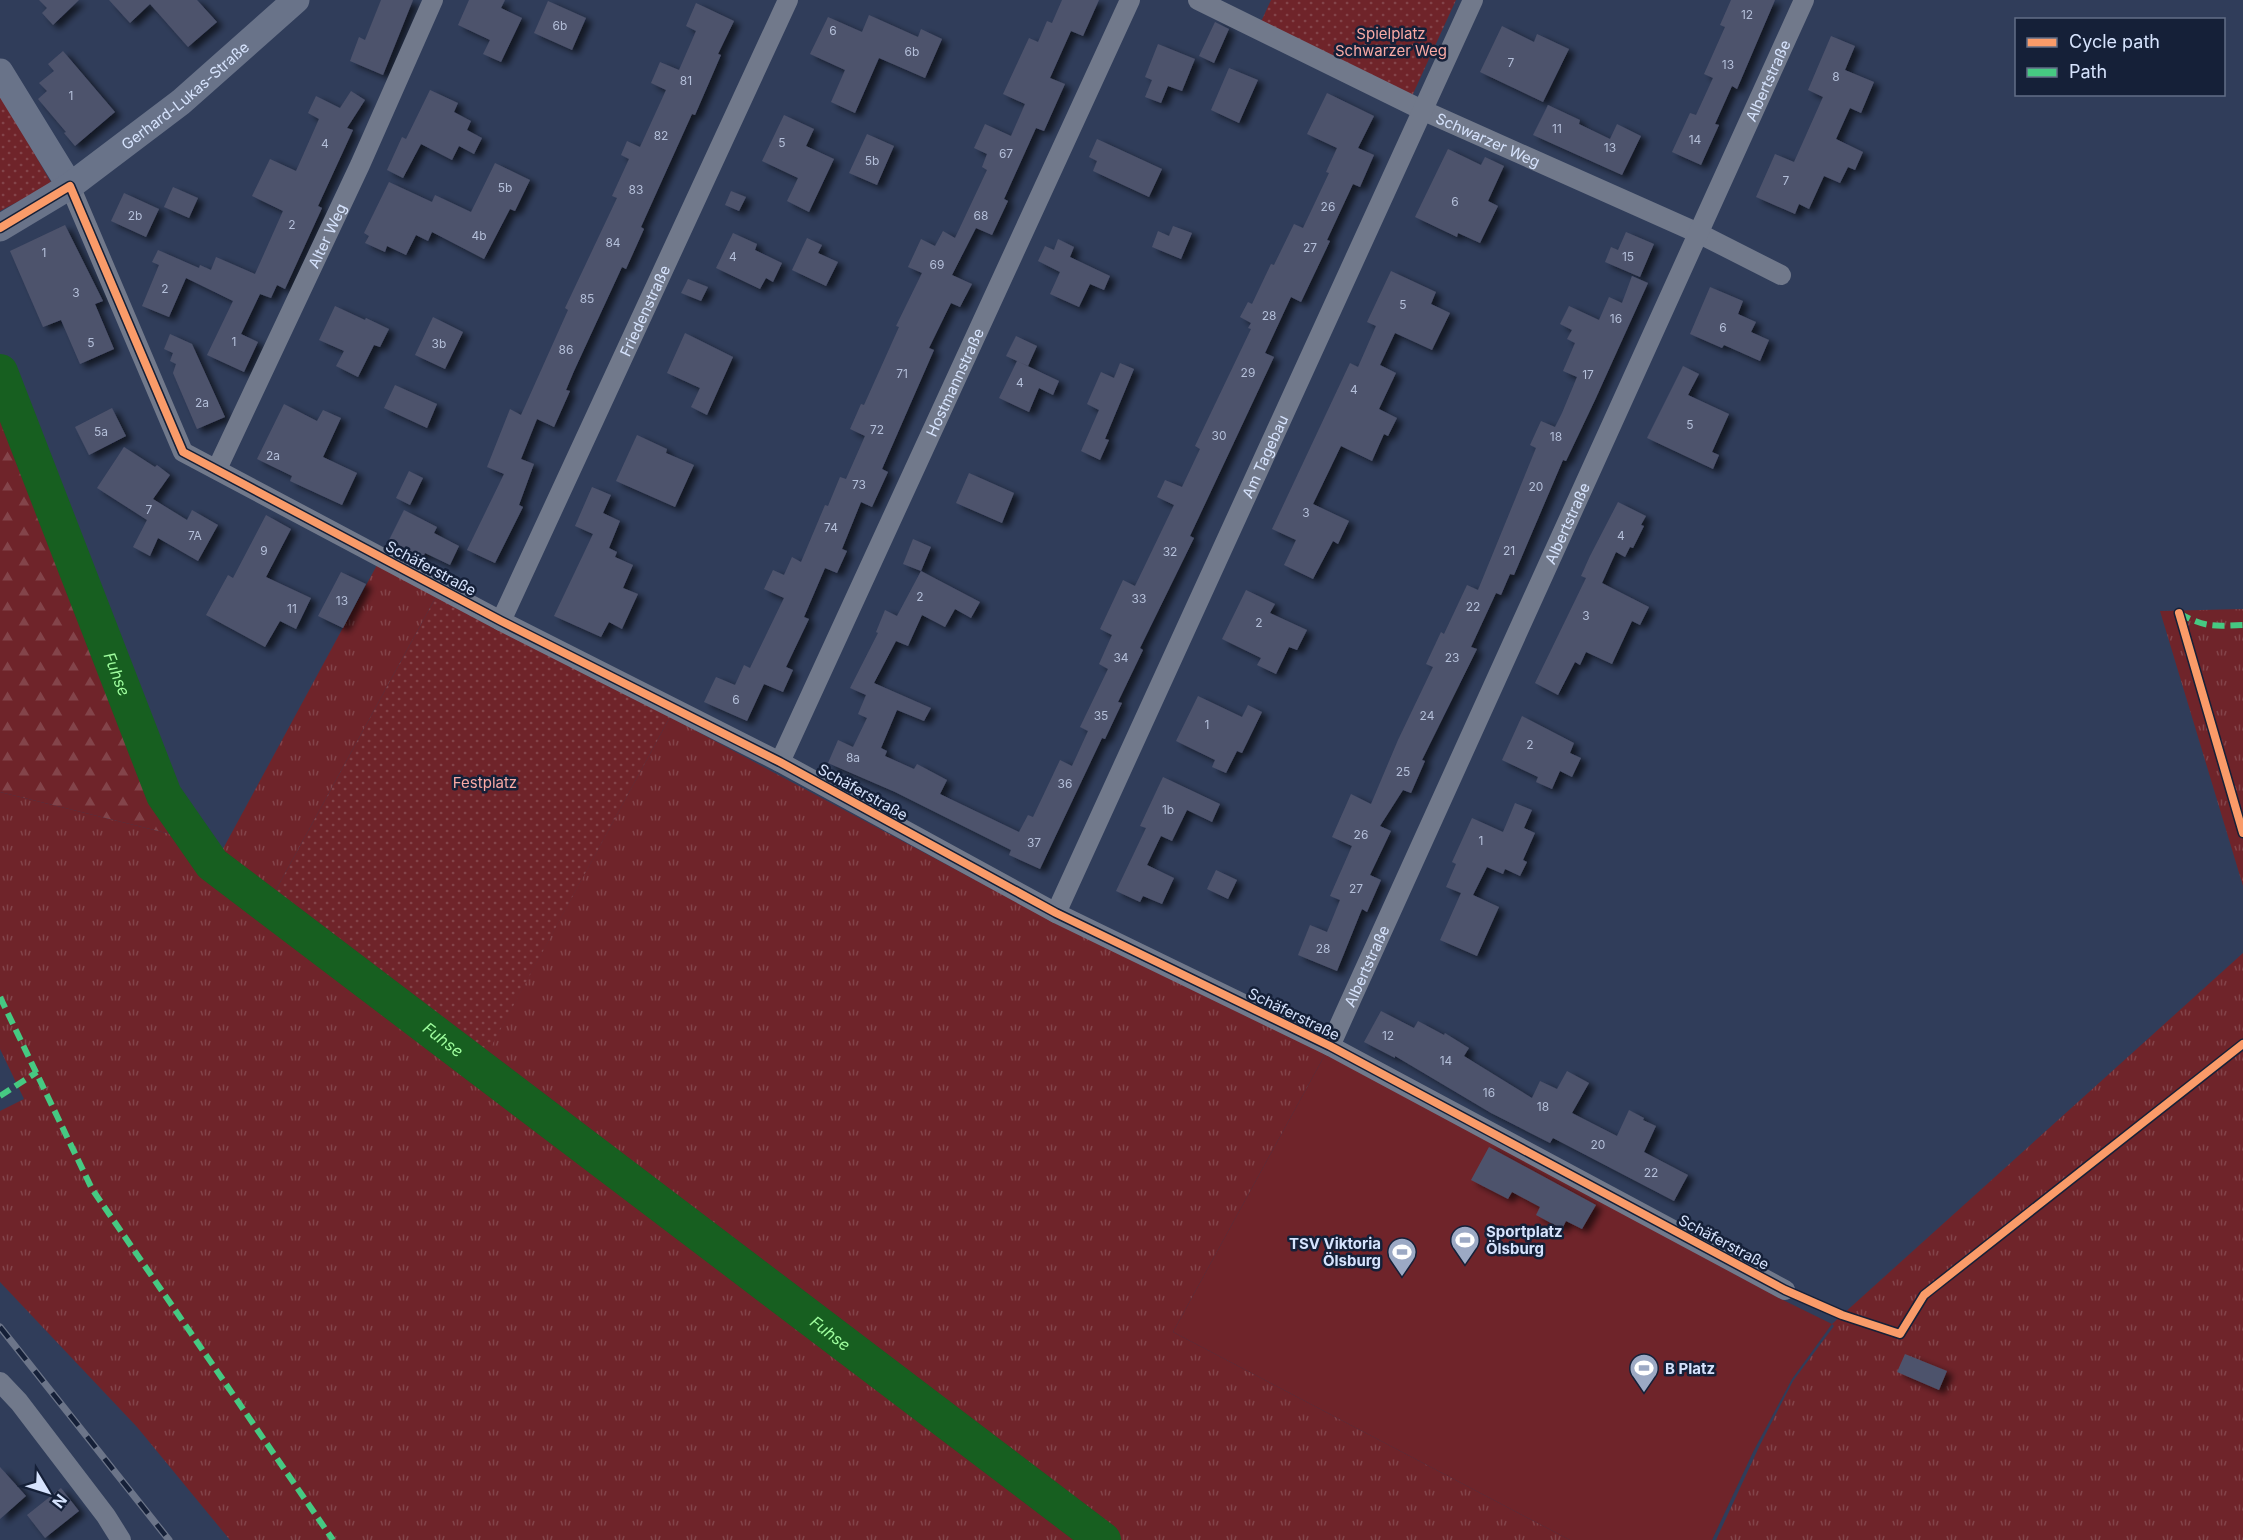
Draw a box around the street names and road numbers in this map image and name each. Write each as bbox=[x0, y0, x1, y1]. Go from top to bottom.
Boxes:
street label: Gerhard-Lukas-Straße bbox=[117, 37, 253, 154]
street label: Albertstraße bbox=[1741, 37, 1794, 124]
street label: Schwarzer Weg bbox=[1433, 108, 1543, 171]
street label: Alter Weg bbox=[303, 200, 350, 271]
street label: Friedenstraße bbox=[615, 262, 674, 359]
street label: Hostmannstraße bbox=[921, 325, 988, 439]
street label: Am Tagebau bbox=[1237, 412, 1292, 501]
street label: Albertstraße bbox=[1540, 479, 1594, 567]
street label: Schäferstraße bbox=[382, 536, 480, 600]
street label: Schäferstraße bbox=[815, 759, 911, 825]
street label: Albertstraße bbox=[1340, 922, 1393, 1010]
street label: Schäferstraße bbox=[1245, 984, 1343, 1044]
street label: Schäferstraße bbox=[1675, 1210, 1773, 1274]

